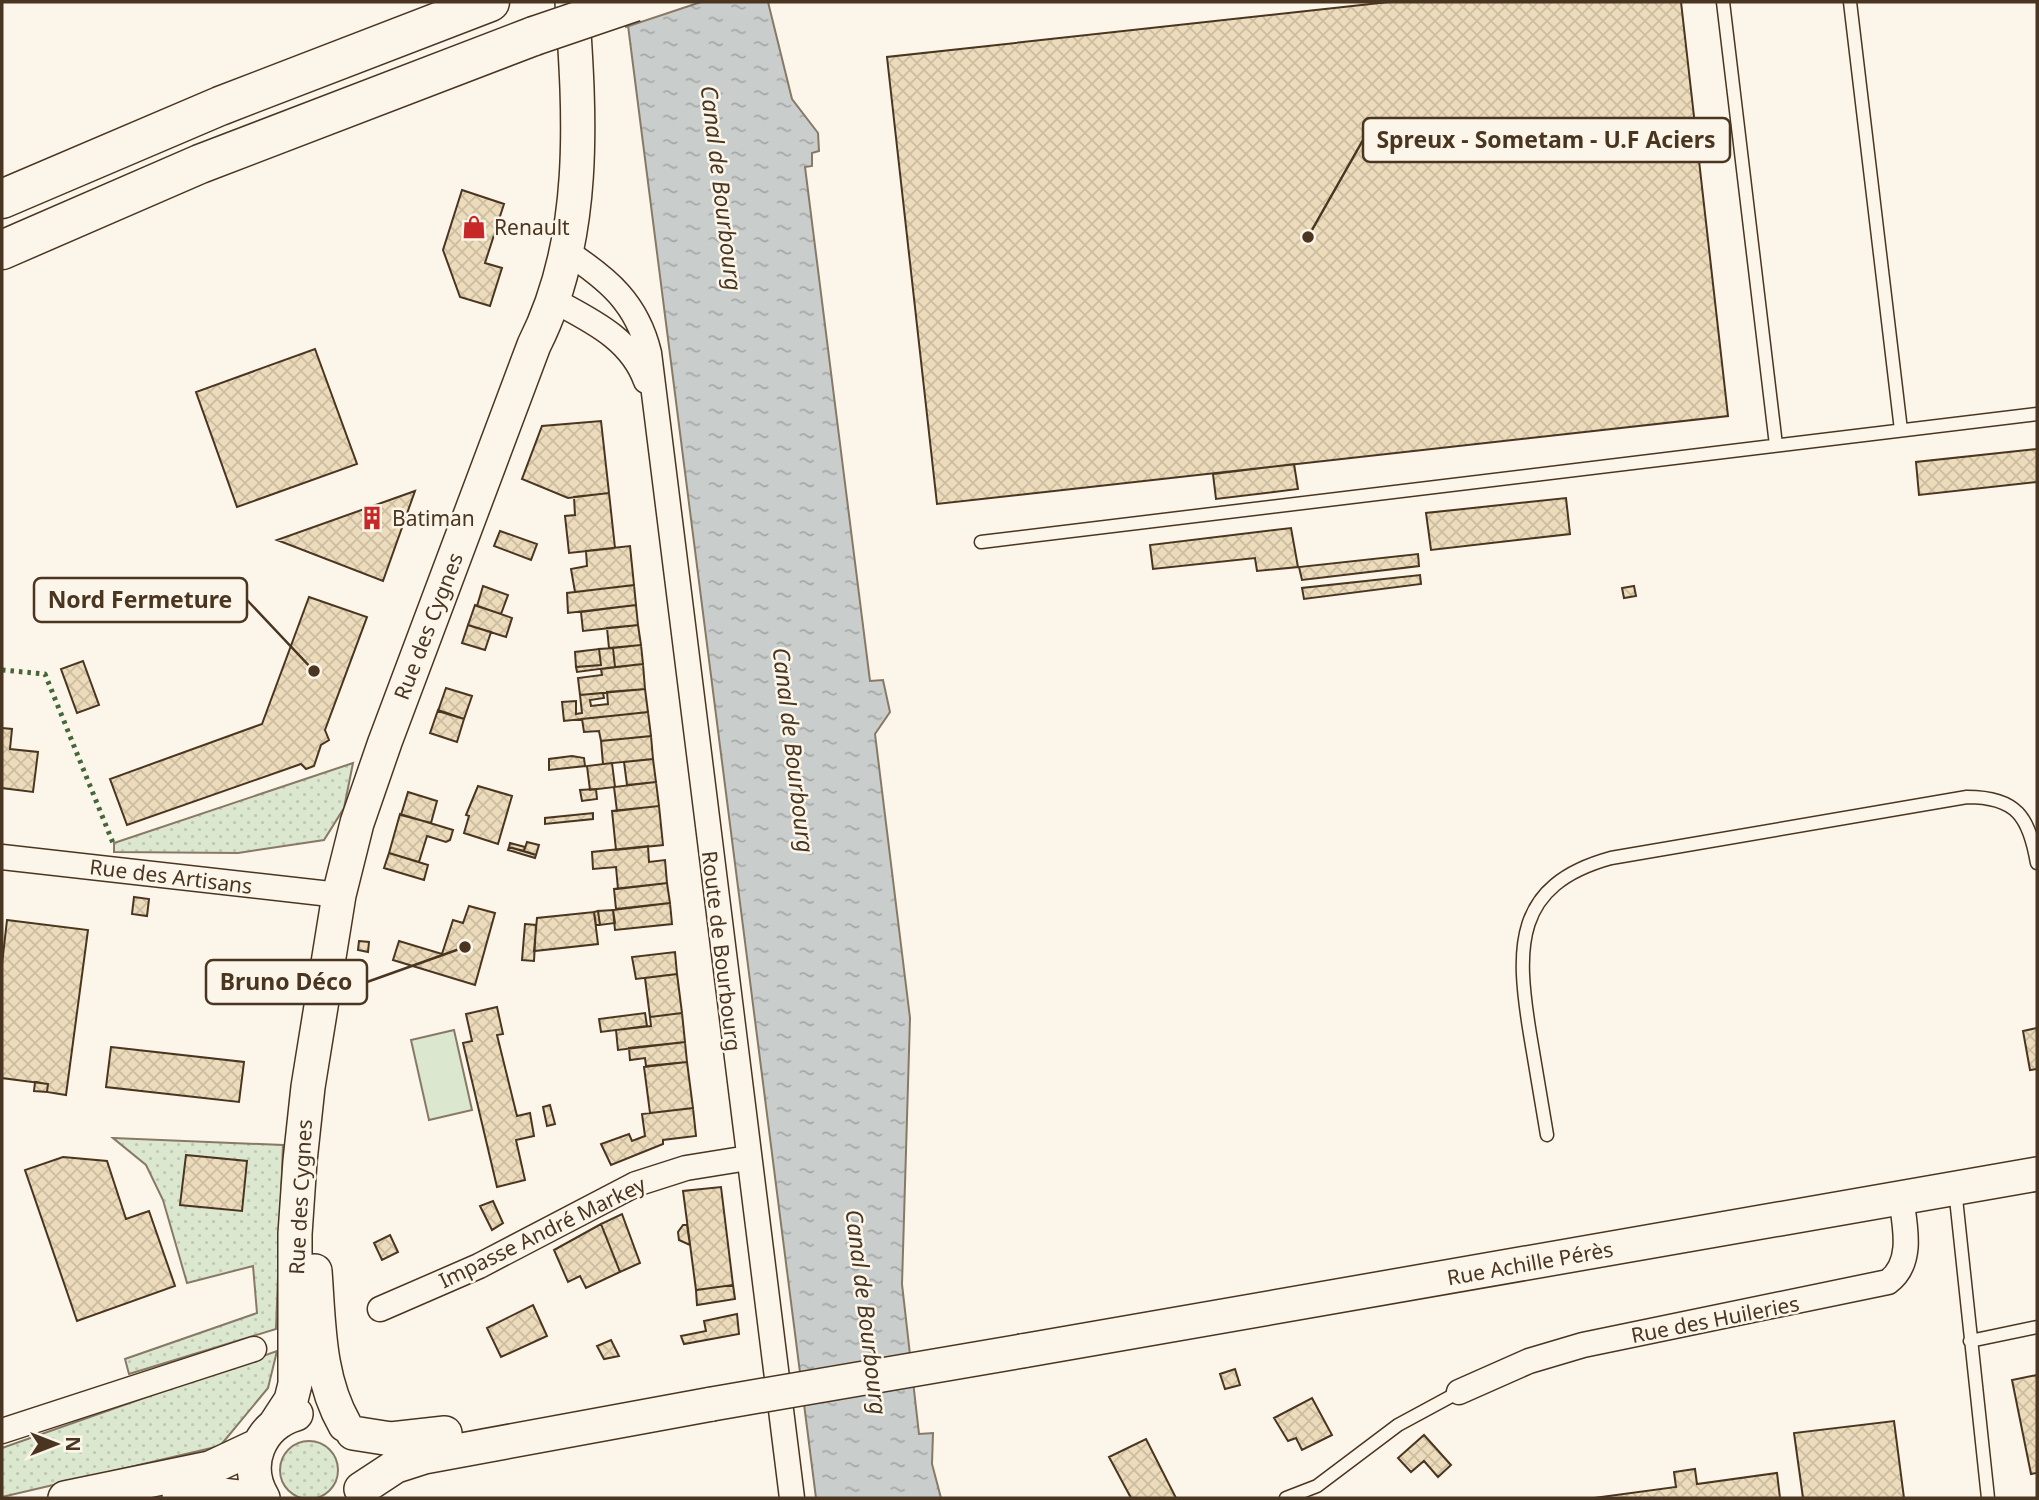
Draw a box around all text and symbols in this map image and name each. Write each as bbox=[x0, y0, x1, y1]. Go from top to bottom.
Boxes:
water label: Canal de Bourbourg bbox=[694, 83, 750, 293]
callout: Spreux - Sometam - U.F Aciers bbox=[1363, 118, 1730, 162]
text: Spreux - Sometam - U.F Aciers bbox=[1376, 123, 1716, 155]
shop icon: Renault bbox=[460, 213, 488, 241]
place label: Renault bbox=[494, 213, 570, 241]
building icon: Batiman bbox=[358, 504, 386, 532]
place label: Batiman bbox=[392, 504, 475, 532]
street label: Rue des Cygnes bbox=[387, 548, 469, 704]
callout: Nord Fermeture bbox=[34, 578, 247, 622]
text: Nord Fermeture bbox=[48, 583, 232, 615]
water label: Canal de Bourbourg bbox=[766, 645, 822, 855]
street label: Route de Bourbourg bbox=[696, 849, 748, 1053]
street label: Rue des Artisans bbox=[88, 852, 254, 900]
callout: Bruno Déco bbox=[206, 960, 367, 1004]
text: Bruno Déco bbox=[220, 965, 352, 997]
street label: Rue des Cygnes bbox=[282, 1119, 318, 1275]
street label: Impasse André Markey bbox=[434, 1170, 650, 1294]
water label: Canal de Bourbourg bbox=[839, 1207, 895, 1417]
street label: Rue Achille Pérès bbox=[1445, 1235, 1615, 1291]
street label: Rue des Huileries bbox=[1628, 1289, 1802, 1349]
north arrow bbox=[21, 1409, 91, 1479]
text: N bbox=[60, 1436, 86, 1452]

